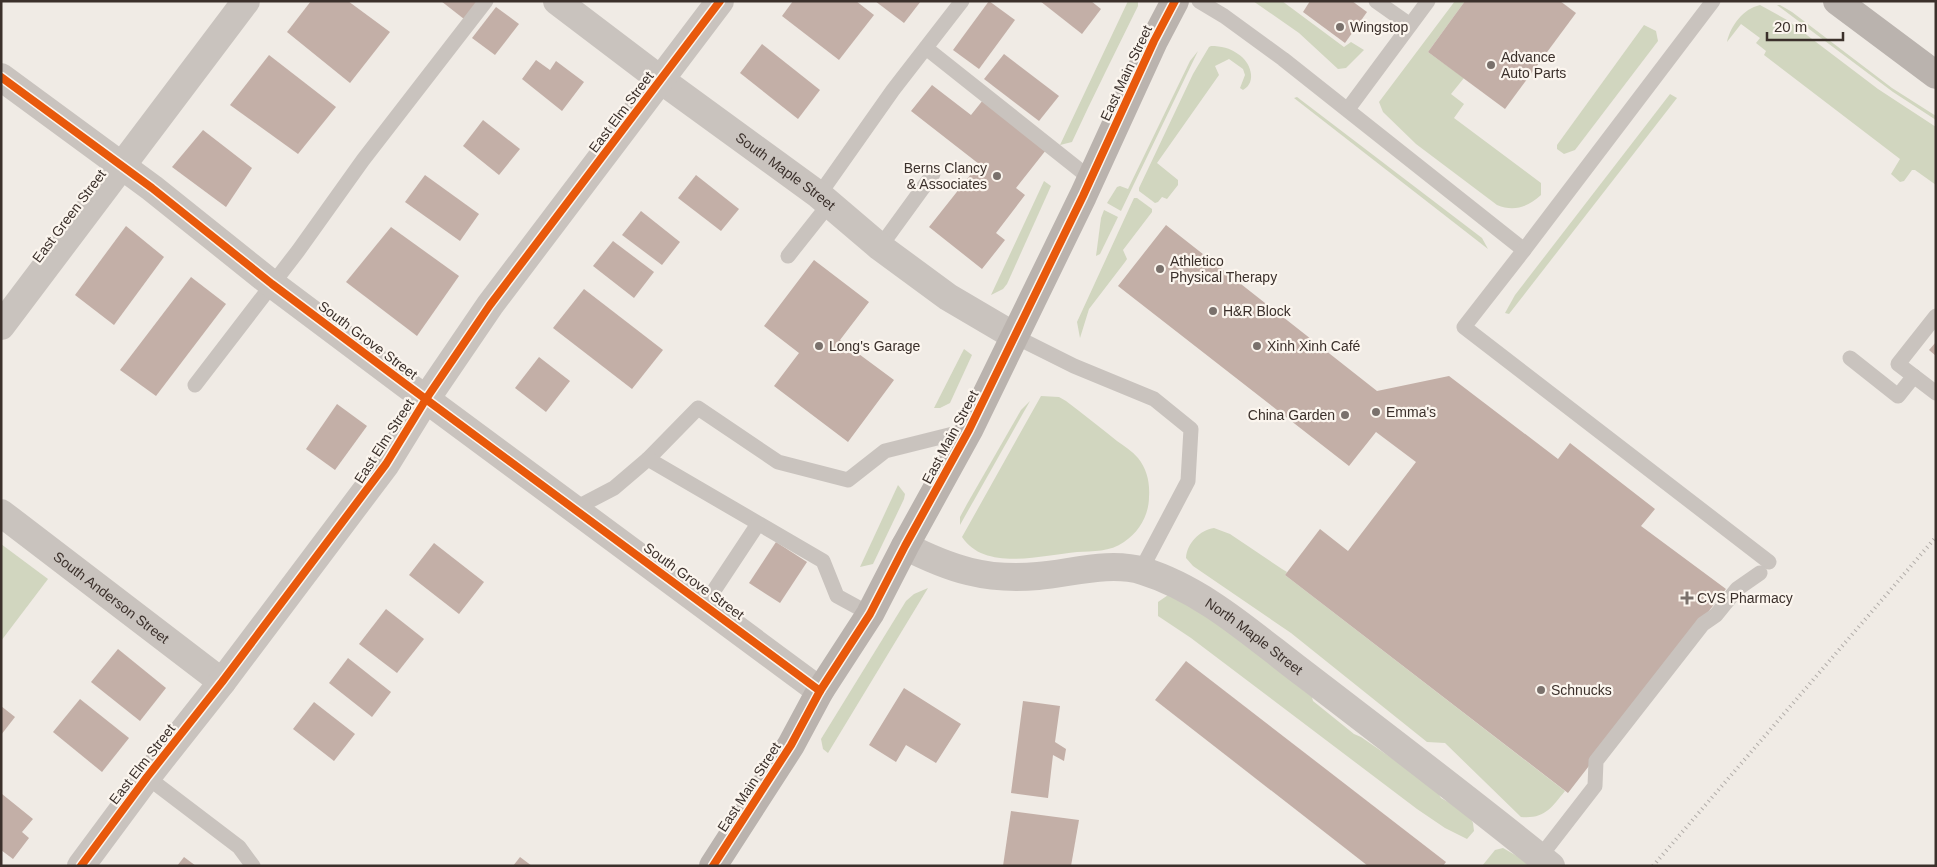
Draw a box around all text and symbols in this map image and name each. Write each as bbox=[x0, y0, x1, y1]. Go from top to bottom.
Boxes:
scale bar bbox=[1767, 10, 1843, 42]
text: 20 m bbox=[1774, 18, 1807, 35]
place label: Wingstop bbox=[1350, 19, 1409, 35]
marker: Wingstop bbox=[1334, 21, 1346, 33]
street label: East Main Street bbox=[1097, 23, 1155, 123]
place label: Advance Auto Parts bbox=[1501, 49, 1566, 81]
marker: Advance Auto Parts bbox=[1485, 59, 1497, 71]
street label: East Elm Street bbox=[585, 68, 657, 156]
street label: South Maple Street bbox=[733, 129, 839, 213]
place label: Berns Clancy & Associates bbox=[904, 160, 987, 192]
street label: East Green Street bbox=[29, 166, 109, 266]
marker: Berns Clancy & Associates bbox=[991, 170, 1003, 182]
place label: Athletico Physical Therapy bbox=[1170, 253, 1277, 285]
marker: Athletico Physical Therapy bbox=[1154, 263, 1166, 275]
street label: South Grove Street bbox=[315, 298, 421, 383]
place label: H&R Block bbox=[1223, 303, 1292, 319]
marker: H&R Block bbox=[1207, 305, 1219, 317]
place label: Long's Garage bbox=[829, 338, 921, 354]
place label: Xinh Xinh Café bbox=[1267, 338, 1361, 354]
marker: Long's Garage bbox=[813, 340, 825, 352]
marker: Xinh Xinh Café bbox=[1251, 340, 1263, 352]
street label: East Main Street bbox=[919, 387, 981, 486]
street label: East Elm Street bbox=[351, 396, 417, 486]
place label: Emma's bbox=[1386, 404, 1436, 420]
marker: Emma's bbox=[1370, 406, 1382, 418]
place label: China Garden bbox=[1248, 407, 1335, 423]
marker: China Garden bbox=[1339, 409, 1351, 421]
street label: South Grove Street bbox=[641, 539, 747, 623]
street label: South Anderson Street bbox=[51, 548, 172, 647]
place label: CVS Pharmacy bbox=[1697, 590, 1793, 606]
marker: CVS Pharmacy bbox=[1681, 592, 1693, 604]
street label: North Maple Street bbox=[1202, 595, 1306, 678]
place label: Schnucks bbox=[1551, 682, 1612, 698]
marker: Schnucks bbox=[1535, 684, 1547, 696]
street label: East Elm Street bbox=[106, 721, 178, 807]
street label: East Main Street bbox=[714, 739, 784, 835]

